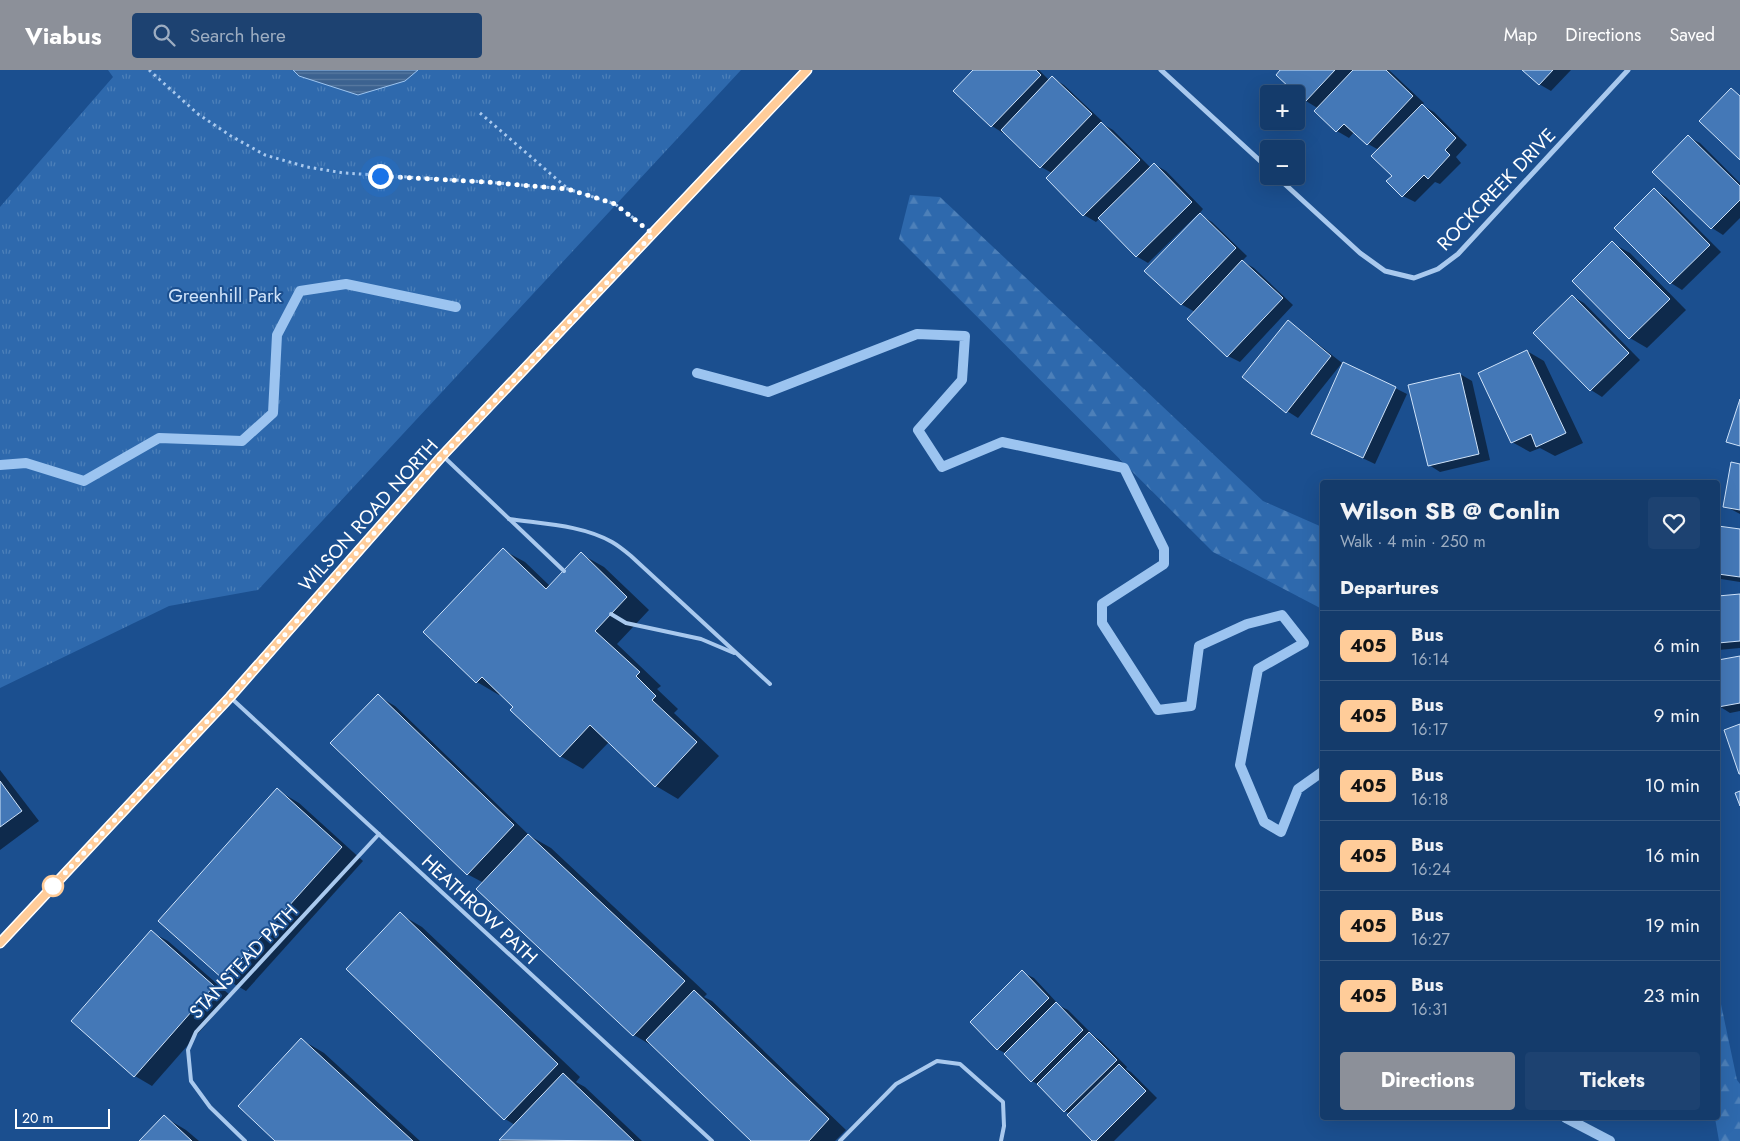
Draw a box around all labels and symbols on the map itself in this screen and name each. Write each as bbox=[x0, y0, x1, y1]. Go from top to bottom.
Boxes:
street label: ROCKCREEK DRIVE bbox=[1431, 122, 1562, 257]
your location bbox=[368, 164, 393, 189]
park label: Greenhill Park bbox=[168, 282, 282, 309]
street label: WILSON ROAD NORTH bbox=[292, 433, 444, 598]
street label: HEATHROW PATH bbox=[416, 848, 544, 970]
unlabelled marker bbox=[42, 875, 64, 897]
street label: STANSTEAD PATH bbox=[183, 898, 304, 1025]
scale bar bbox=[15, 1106, 110, 1129]

